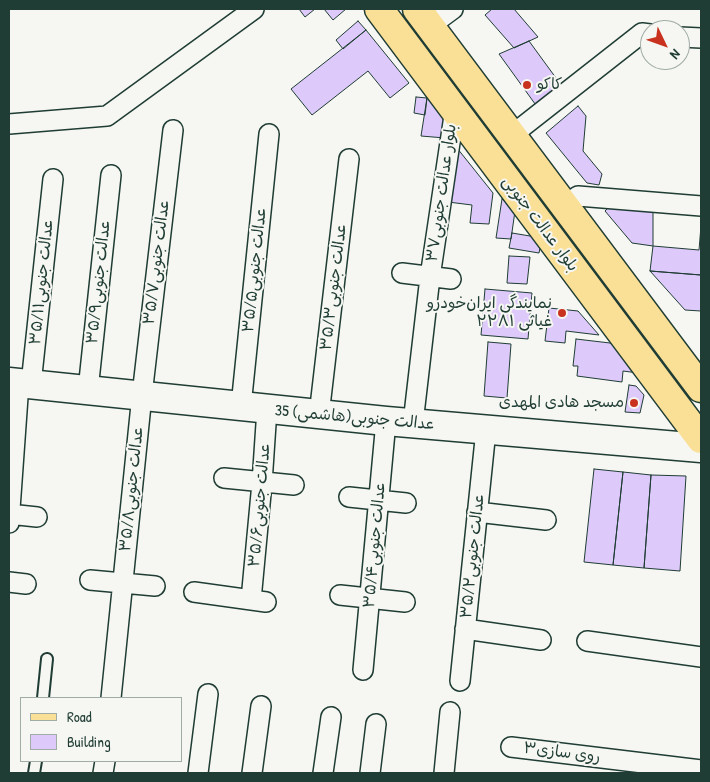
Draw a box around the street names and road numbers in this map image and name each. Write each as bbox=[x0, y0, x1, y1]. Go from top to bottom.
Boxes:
street label: بلوار عدالت جنوبی۳۷ bbox=[423, 123, 461, 263]
street label: بلوار عدالت جنوبی bbox=[498, 172, 582, 276]
street label: عدالت جنوبی۳۵/۷ bbox=[140, 198, 174, 326]
street label: عدالت جنوبی۳۵/۵ bbox=[239, 206, 271, 334]
street label: عدالت جنوبی۳۵/۱۱ bbox=[26, 218, 58, 346]
street label: عدالت جنوبی۳۵/۹ bbox=[83, 219, 115, 345]
street label: عدالت جنوبی۳۵/۳ bbox=[317, 222, 351, 352]
street label: 35 عدالت جنوبی(هاشمی) bbox=[274, 401, 436, 435]
street label: عدالت جنوبی۳۵/۸ bbox=[116, 425, 148, 553]
street label: عدالت جنوبی۳۵/۶ bbox=[245, 442, 275, 568]
street label: عدالت جنوبی۳۵/۴ bbox=[360, 481, 390, 609]
street label: عدالت جنوبی۳۵/۲ bbox=[457, 492, 489, 620]
street label: روی سازی۳ bbox=[522, 739, 602, 767]

